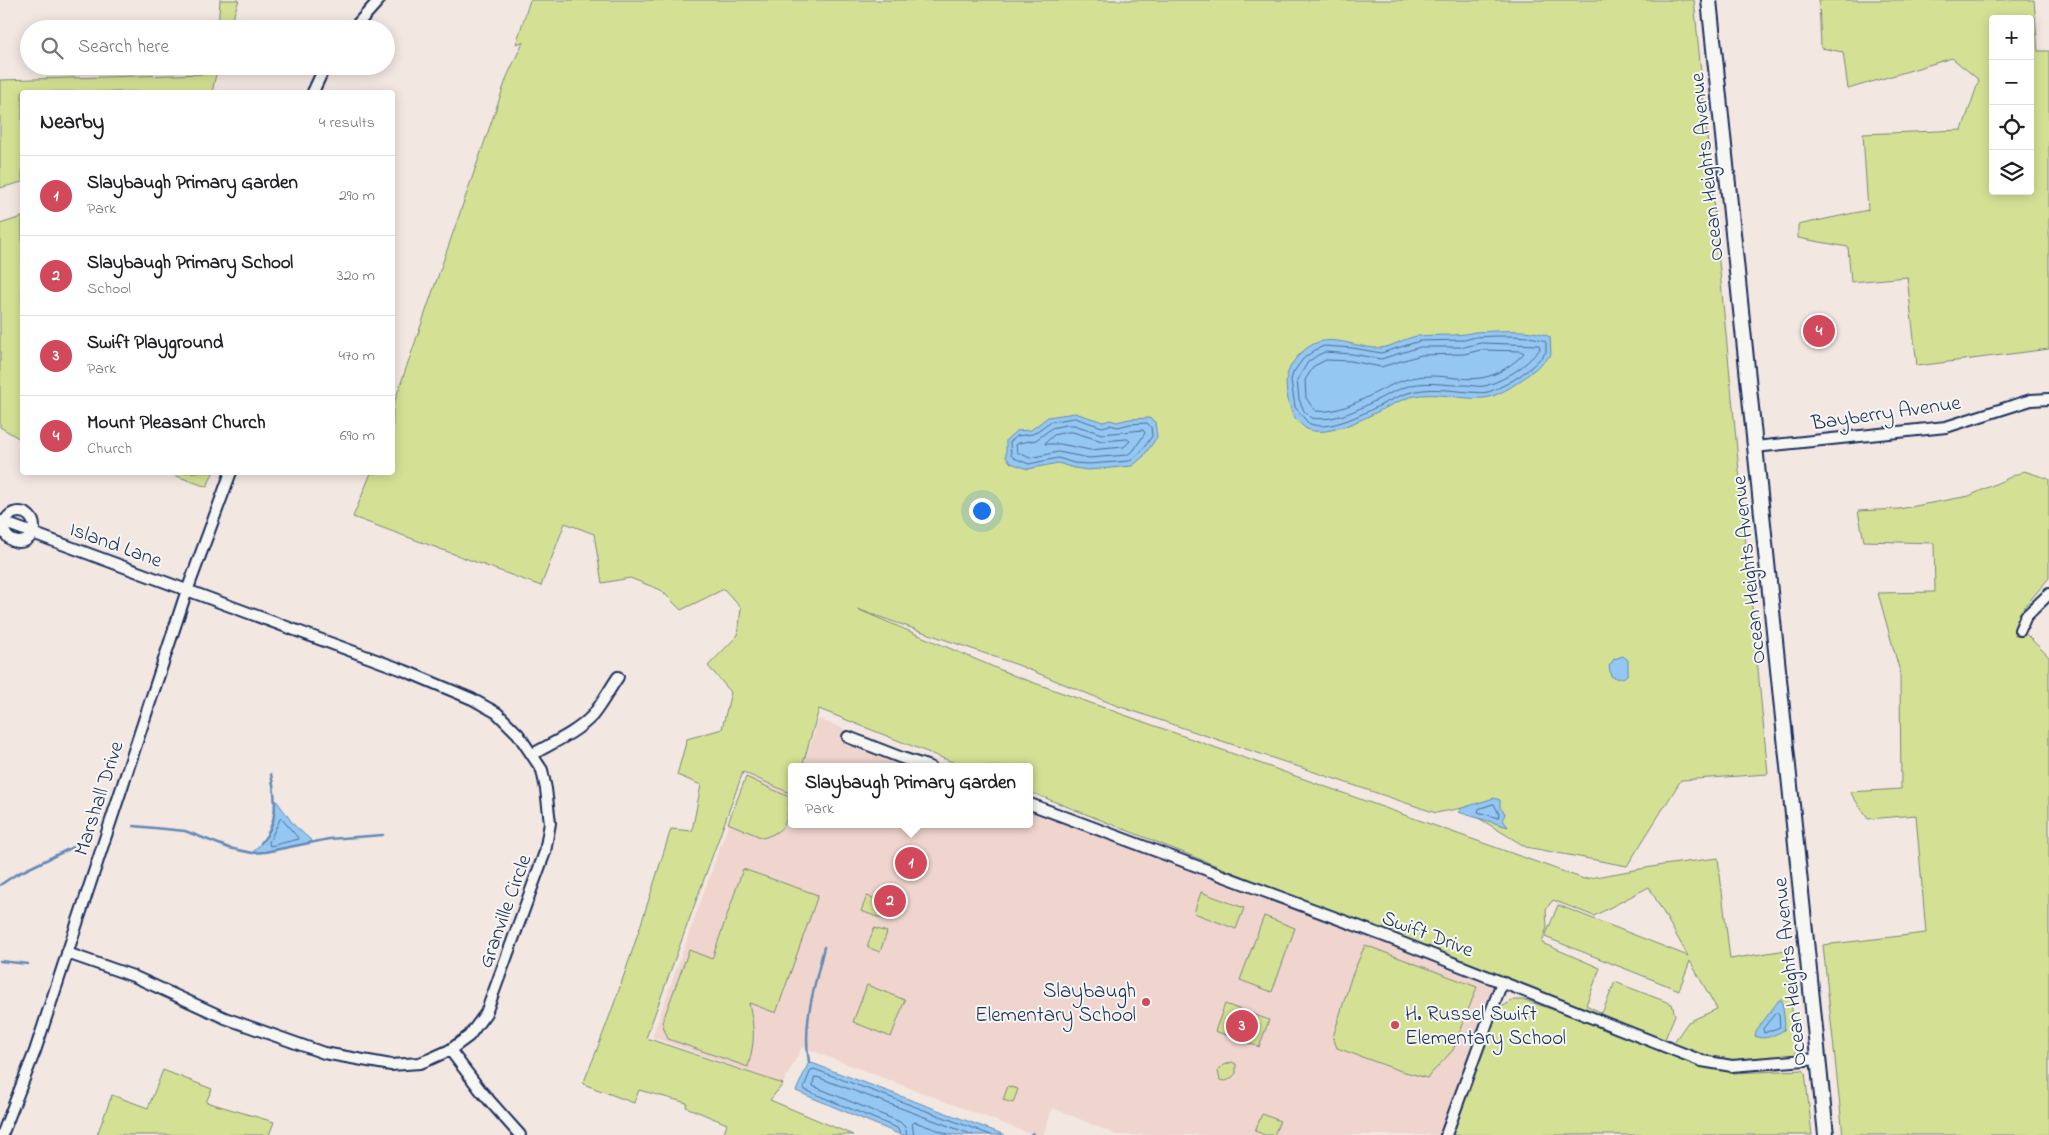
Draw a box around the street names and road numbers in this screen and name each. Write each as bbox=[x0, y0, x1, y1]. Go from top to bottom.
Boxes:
street label: Ocean Heights Avenue bbox=[1683, 70, 1735, 262]
street label: Bayberry Avenue bbox=[1809, 389, 1964, 441]
street label: Ocean Heights Avenue bbox=[1725, 473, 1777, 665]
street label: Island Lane bbox=[65, 515, 166, 577]
street label: Marshall Drive bbox=[67, 737, 133, 860]
street label: Granville Circle bbox=[471, 850, 541, 973]
street label: Ocean Heights Avenue bbox=[1766, 875, 1818, 1067]
street label: Swift Drive bbox=[1377, 904, 1478, 966]

